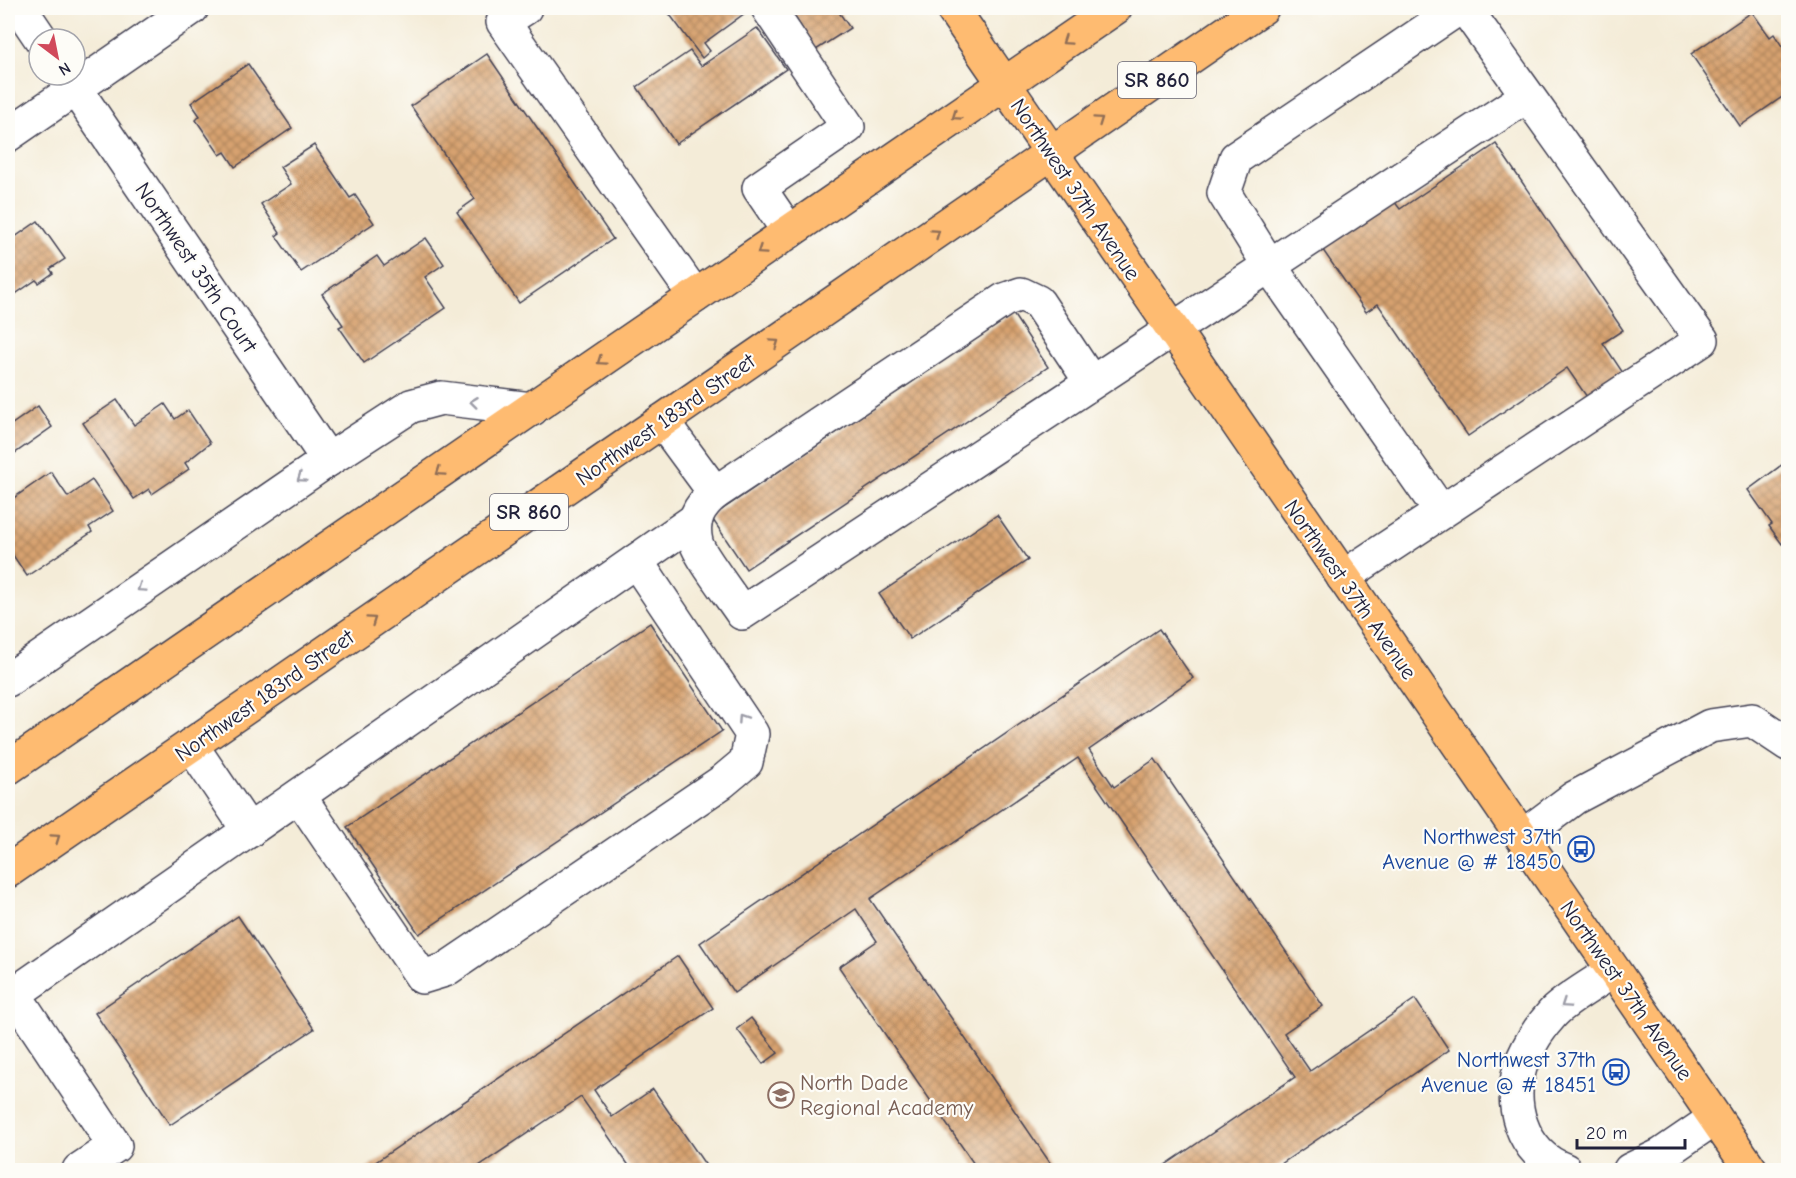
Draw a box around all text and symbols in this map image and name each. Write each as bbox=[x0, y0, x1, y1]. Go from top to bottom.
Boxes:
north arrow bbox=[27, 27, 87, 87]
one-way arrow bbox=[1062, 33, 1073, 44]
text: N bbox=[55, 58, 74, 79]
road number: SR 860 bbox=[1118, 62, 1196, 98]
street label: Northwest 37th Avenue bbox=[1005, 94, 1146, 285]
one-way arrow bbox=[952, 109, 963, 120]
one-way arrow bbox=[1092, 116, 1103, 127]
street label: Northwest 35th Court bbox=[130, 178, 263, 358]
one-way arrow bbox=[929, 229, 940, 240]
one-way arrow bbox=[757, 244, 768, 255]
one-way arrow bbox=[768, 339, 779, 350]
street label: Northwest 183rd Street bbox=[571, 348, 761, 492]
one-way arrow bbox=[596, 354, 607, 365]
one-way arrow bbox=[469, 396, 478, 409]
one-way arrow bbox=[436, 465, 447, 476]
one-way arrow bbox=[297, 471, 308, 482]
road number: SR 860 bbox=[490, 494, 568, 530]
street label: Northwest 37th Avenue bbox=[1278, 495, 1422, 684]
one-way arrow bbox=[136, 581, 147, 592]
one-way arrow bbox=[365, 616, 376, 627]
street label: Northwest 183rd Street bbox=[170, 624, 360, 768]
one-way arrow bbox=[738, 714, 749, 725]
place label: Northwest 37th Avenue @ # 18450 bbox=[1382, 824, 1562, 875]
one-way arrow bbox=[49, 834, 60, 845]
bus stop icon: Northwest 37th Avenue @ # 18450 bbox=[1566, 834, 1596, 864]
street label: Northwest 37th Avenue bbox=[1554, 896, 1698, 1085]
one-way arrow bbox=[1561, 997, 1572, 1008]
place label: Northwest 37th Avenue @ # 18451 bbox=[1421, 1047, 1596, 1098]
bus stop icon: Northwest 37th Avenue @ # 18451 bbox=[1601, 1057, 1631, 1087]
place label: North Dade Regional Academy bbox=[800, 1070, 973, 1121]
school or university icon: North Dade Regional Academy bbox=[766, 1080, 796, 1110]
scale bar bbox=[1577, 1112, 1685, 1150]
text: 20 m bbox=[1586, 1123, 1627, 1144]

